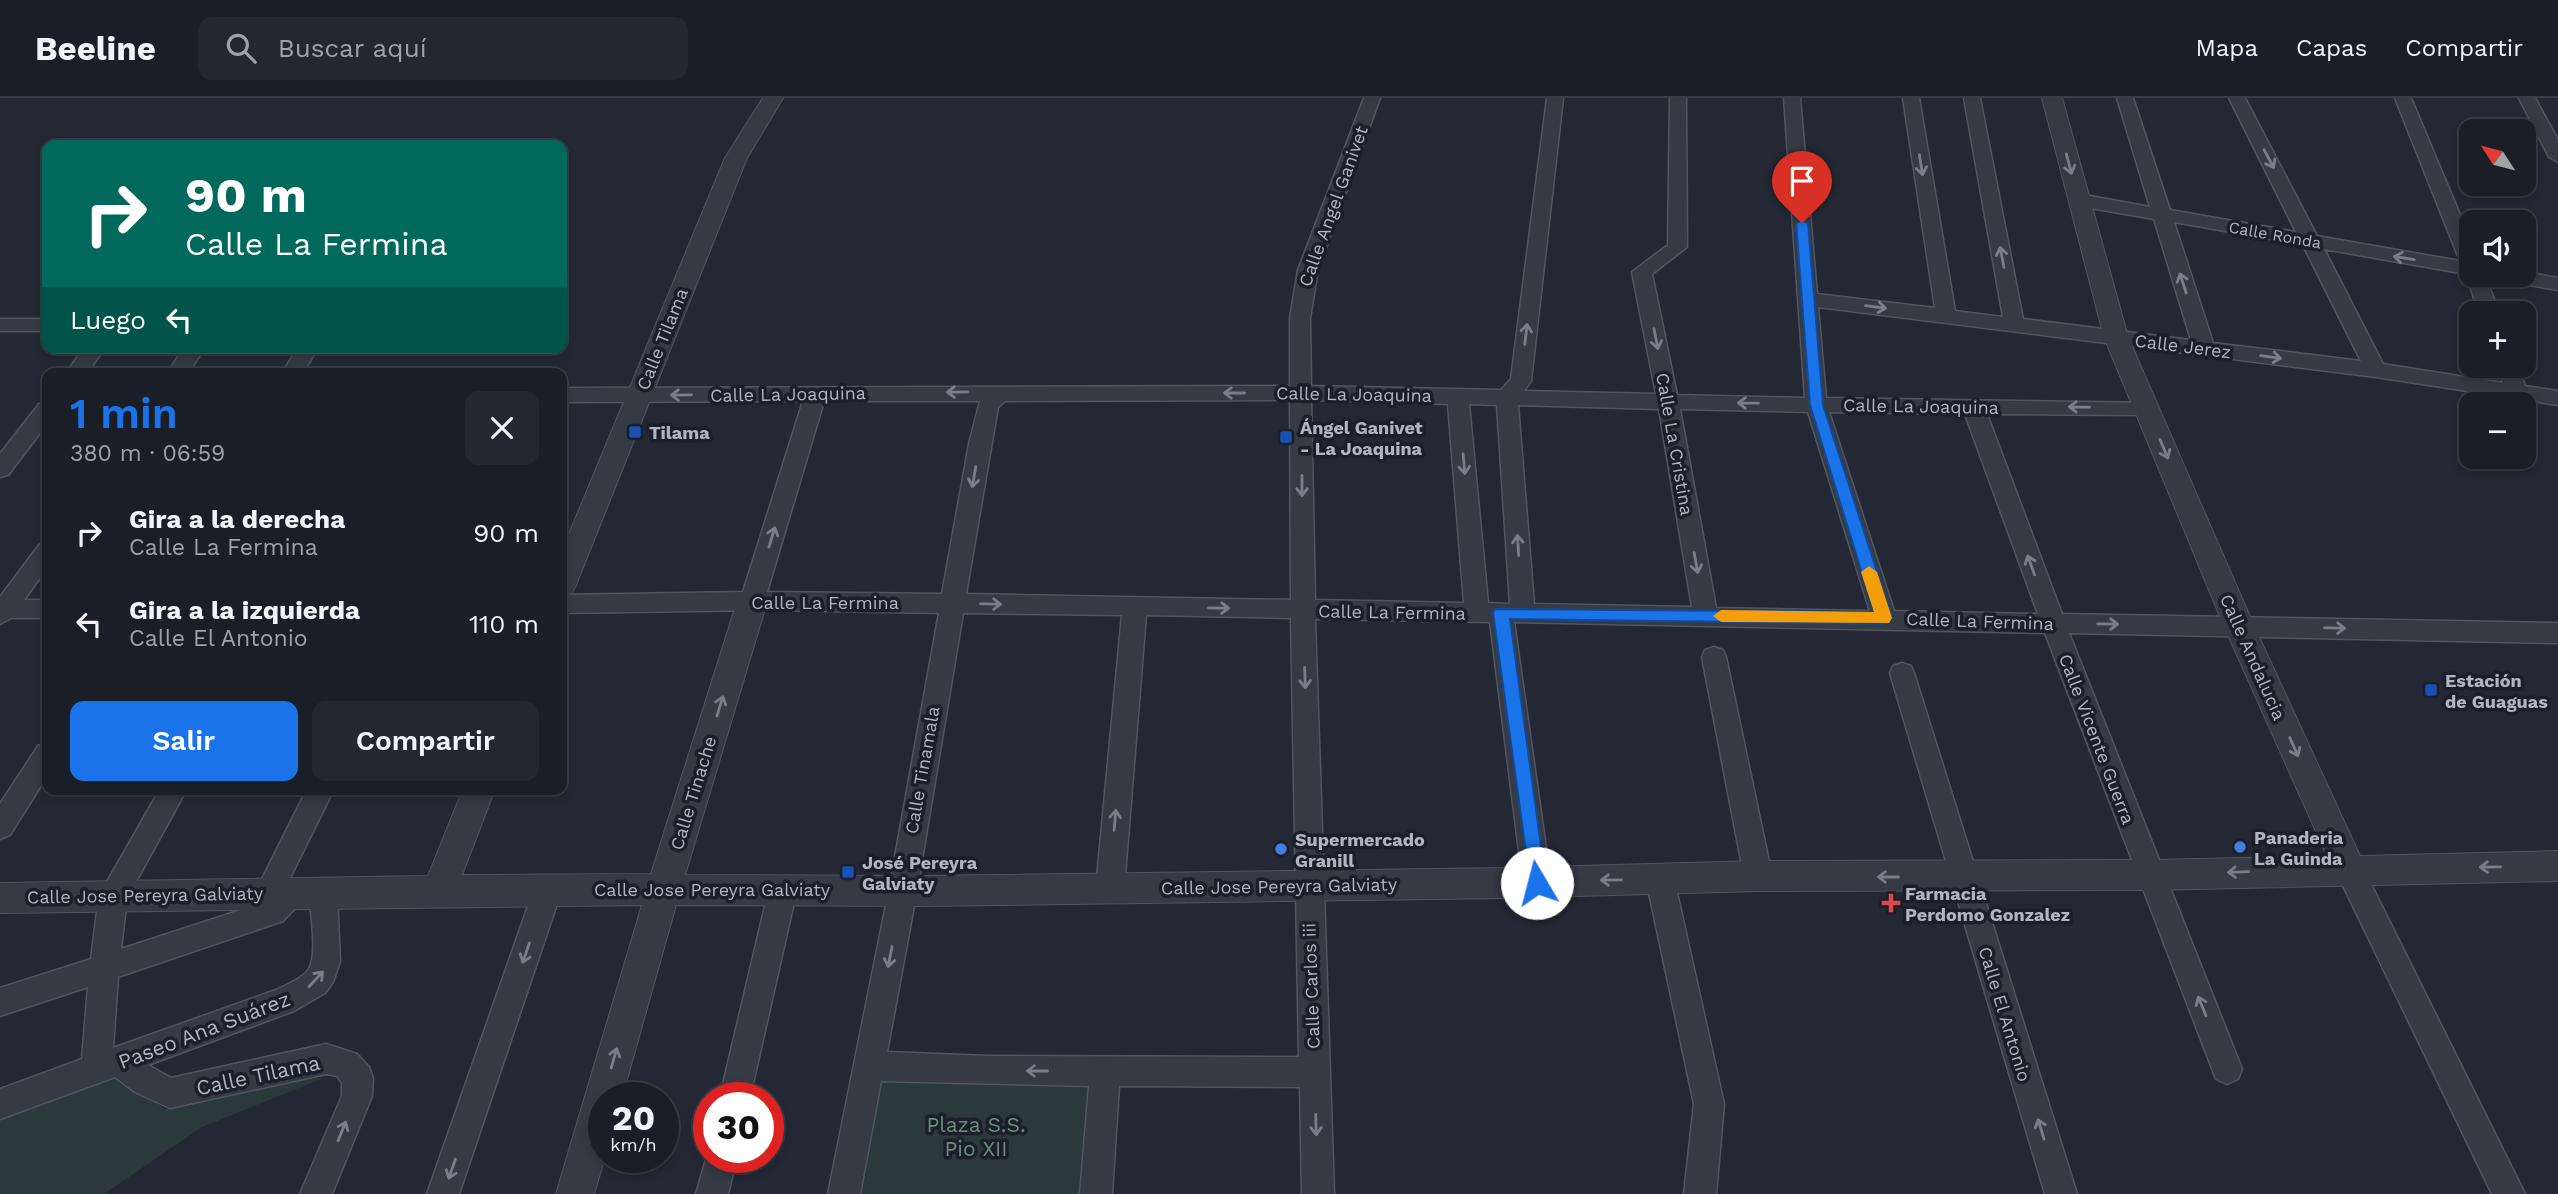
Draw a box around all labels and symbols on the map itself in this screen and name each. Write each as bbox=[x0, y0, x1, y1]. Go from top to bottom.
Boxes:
north arrow bbox=[2459, 119, 2536, 196]
street label: Calle Angel Ganivet bbox=[1294, 122, 1372, 289]
one-way arrow bbox=[2262, 148, 2276, 168]
pin bbox=[1772, 151, 1832, 223]
one-way arrow bbox=[2063, 152, 2076, 175]
one-way arrow bbox=[1915, 154, 1928, 176]
street label: Calle Ronda bbox=[2227, 218, 2323, 252]
one-way arrow bbox=[1994, 246, 2008, 269]
one-way arrow bbox=[2393, 251, 2416, 264]
one-way arrow bbox=[2176, 273, 2188, 295]
street label: Calle Tilama bbox=[632, 285, 692, 393]
one-way arrow bbox=[1864, 300, 1886, 313]
one-way arrow bbox=[1520, 323, 1533, 346]
one-way arrow bbox=[1649, 327, 1663, 350]
street label: Calle Jerez bbox=[2134, 330, 2232, 362]
one-way arrow bbox=[2260, 350, 2282, 363]
street label: Calle La Cristina bbox=[1652, 371, 1698, 517]
street label: Calle La Joaquina bbox=[710, 382, 866, 406]
street label: Calle La Joaquina bbox=[1276, 382, 1432, 406]
one-way arrow bbox=[946, 386, 969, 399]
one-way arrow bbox=[1222, 386, 1245, 400]
one-way arrow bbox=[669, 388, 692, 402]
street label: Calle La Joaquina bbox=[1843, 394, 1999, 418]
one-way arrow bbox=[1737, 396, 1760, 410]
one-way arrow bbox=[2068, 401, 2091, 414]
place label: Ángel Ganivet - La Joaquina bbox=[1300, 417, 1423, 459]
place label: Tilama bbox=[649, 422, 710, 443]
marker: Tilama bbox=[627, 424, 643, 440]
marker: Ángel Ganivet - La Joaquina bbox=[1278, 429, 1294, 445]
one-way arrow bbox=[2158, 438, 2171, 459]
one-way arrow bbox=[1458, 452, 1471, 475]
one-way arrow bbox=[967, 465, 980, 488]
one-way arrow bbox=[1295, 474, 1309, 497]
one-way arrow bbox=[767, 526, 780, 548]
one-way arrow bbox=[1511, 534, 1524, 557]
one-way arrow bbox=[1690, 551, 1703, 574]
one-way arrow bbox=[2024, 555, 2036, 577]
street label: Calle Andalucia bbox=[2216, 591, 2290, 723]
street label: Calle La Fermina bbox=[751, 592, 899, 613]
one-way arrow bbox=[979, 597, 1002, 611]
street label: Calle La Fermina bbox=[1318, 600, 1466, 624]
one-way arrow bbox=[1207, 601, 1230, 614]
street label: Calle La Fermina bbox=[1906, 608, 2054, 634]
one-way arrow bbox=[2096, 617, 2119, 631]
one-way arrow bbox=[2323, 621, 2346, 635]
street label: Calle Vicente Guerra bbox=[2055, 651, 2139, 827]
one-way arrow bbox=[1298, 666, 1311, 689]
place label: Estación de Guaguas bbox=[2445, 670, 2548, 712]
marker: Estación de Guaguas bbox=[2423, 682, 2439, 698]
one-way arrow bbox=[714, 695, 727, 717]
street label: Calle Tinamala bbox=[900, 704, 944, 836]
street label: Calle Tinache bbox=[666, 734, 720, 852]
one-way arrow bbox=[2288, 736, 2301, 757]
one-way arrow bbox=[1109, 809, 1122, 832]
place label: Panaderia La Guinda bbox=[2254, 827, 2344, 869]
place label: Supermercado Granill bbox=[1295, 829, 1425, 871]
marker: Panaderia La Guinda bbox=[2232, 839, 2248, 855]
marker: Supermercado Granill bbox=[1273, 841, 1289, 857]
position arrow bbox=[1500, 846, 1574, 920]
place label: José Pereyra Galviaty bbox=[862, 852, 978, 894]
one-way arrow bbox=[2479, 860, 2502, 874]
marker: José Pereyra Galviaty bbox=[840, 864, 856, 880]
one-way arrow bbox=[2227, 866, 2250, 879]
one-way arrow bbox=[1877, 870, 1900, 884]
street label: Calle Jose Pereyra Galviaty bbox=[1161, 873, 1398, 899]
one-way arrow bbox=[1600, 874, 1623, 887]
street label: Calle Jose Pereyra Galviaty bbox=[594, 879, 831, 900]
street label: Calle Jose Pereyra Galviaty bbox=[27, 882, 264, 908]
place label: Farmacia Perdomo Gonzalez bbox=[1905, 883, 2070, 925]
marker: Farmacia Perdomo Gonzalez bbox=[1883, 895, 1899, 911]
street label: Calle Carlos iii bbox=[1298, 923, 1324, 1049]
one-way arrow bbox=[519, 942, 531, 964]
street label: Calle El Antonio bbox=[1975, 944, 2035, 1084]
one-way arrow bbox=[882, 945, 896, 968]
one-way arrow bbox=[308, 971, 325, 988]
street label: Paseo Ana Suárez bbox=[115, 986, 293, 1074]
one-way arrow bbox=[2195, 995, 2208, 1017]
one-way arrow bbox=[609, 1047, 622, 1069]
street label: Calle Tilama bbox=[194, 1050, 322, 1100]
one-way arrow bbox=[1026, 1064, 1049, 1078]
speed limit sign: 30 bbox=[693, 1082, 784, 1173]
park label: Plaza S.S. Pio XII bbox=[927, 1112, 1026, 1161]
one-way arrow bbox=[1309, 1113, 1323, 1136]
one-way arrow bbox=[2033, 1118, 2046, 1140]
one-way arrow bbox=[337, 1121, 350, 1142]
one-way arrow bbox=[445, 1157, 457, 1179]

